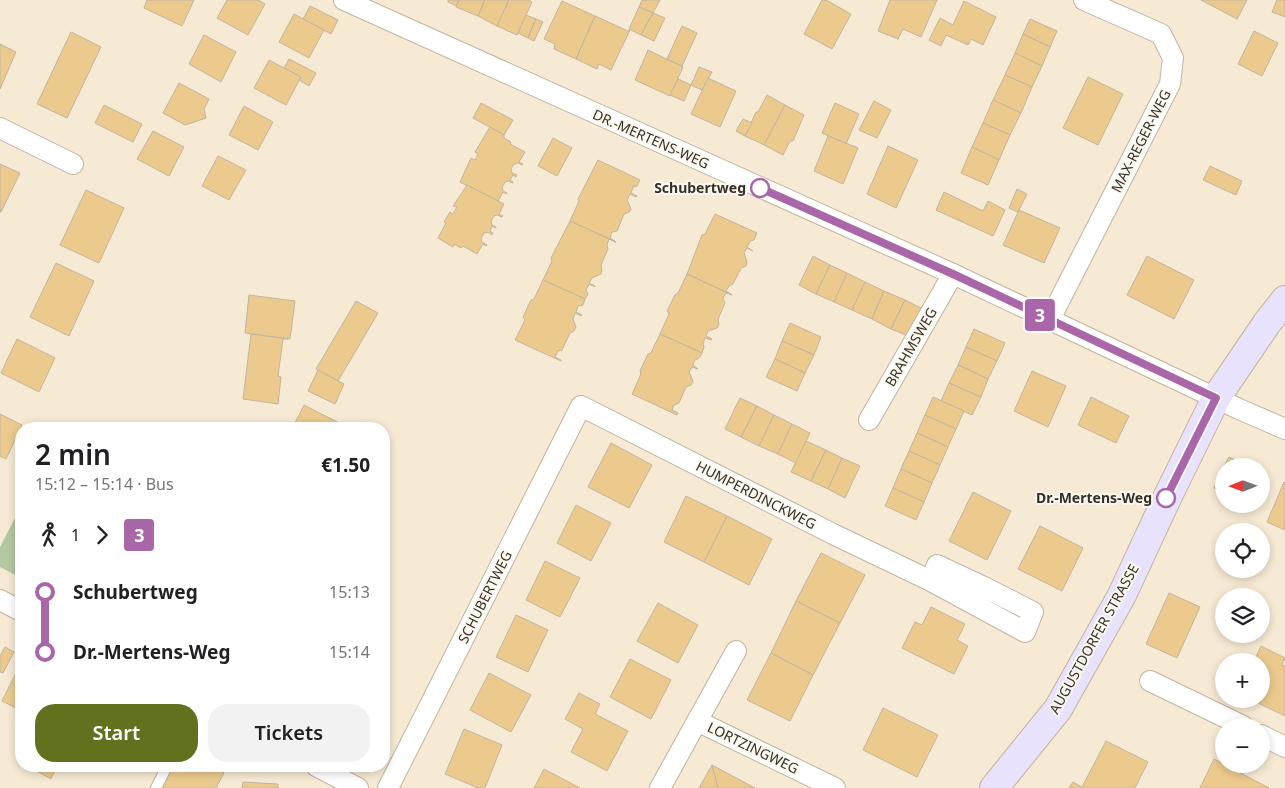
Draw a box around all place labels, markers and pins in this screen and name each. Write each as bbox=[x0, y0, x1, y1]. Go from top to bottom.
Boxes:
place label: Schubertweg bbox=[654, 178, 746, 197]
marker: Schubertweg bbox=[750, 178, 770, 198]
place label: Dr.-Mertens-Weg bbox=[1036, 488, 1152, 507]
marker: Dr.-Mertens-Weg bbox=[1156, 488, 1176, 508]

